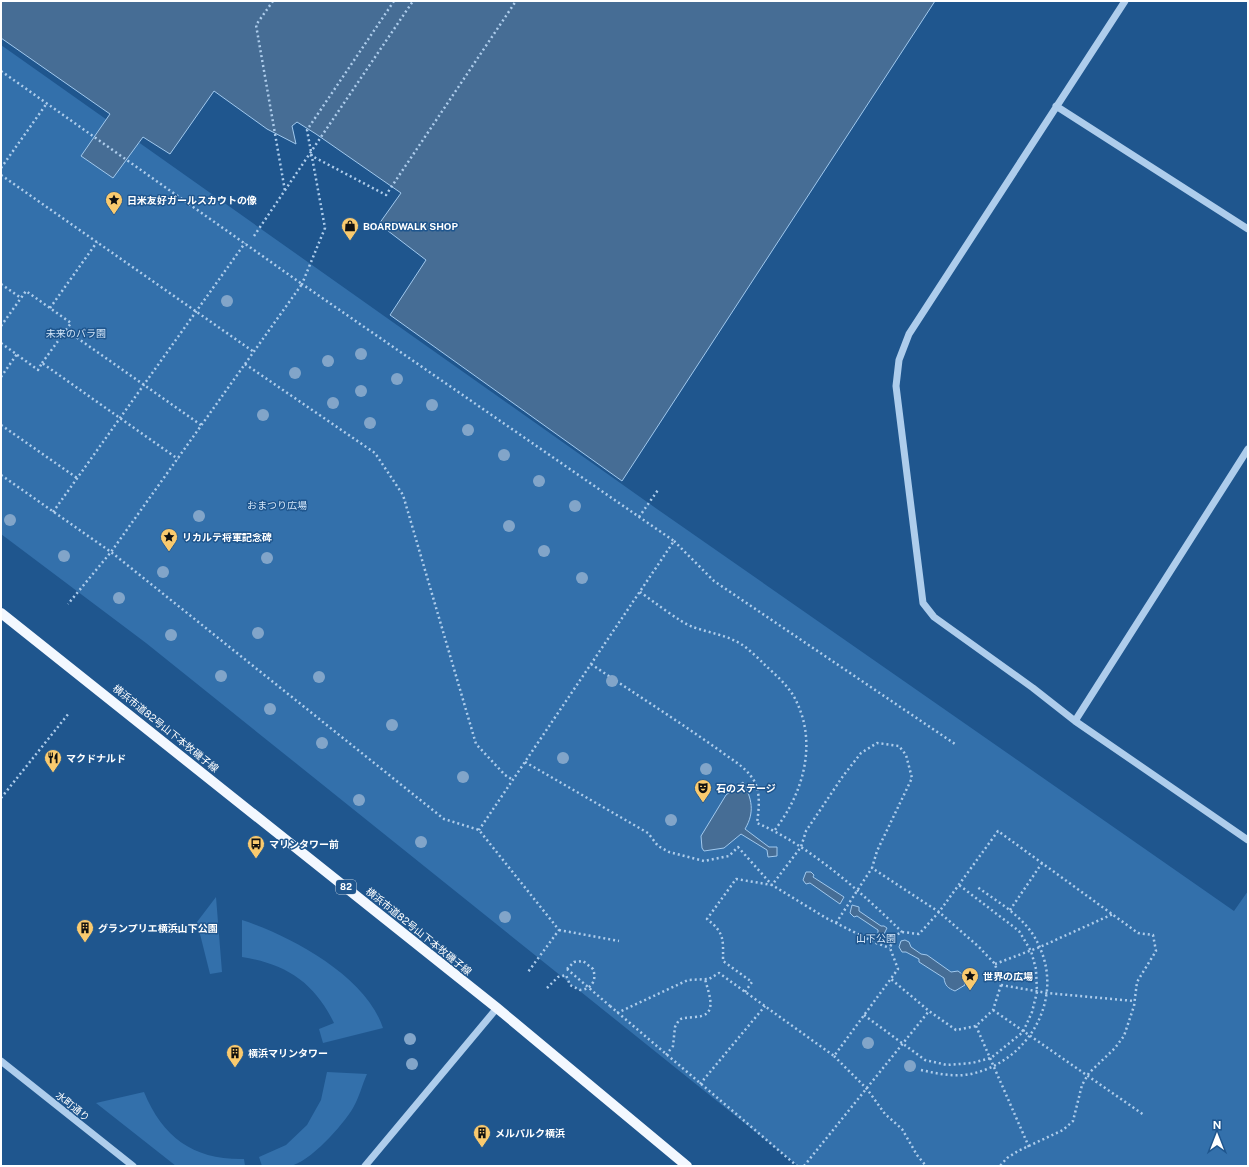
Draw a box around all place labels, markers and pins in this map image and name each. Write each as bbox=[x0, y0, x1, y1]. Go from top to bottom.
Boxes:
place icon: 日米友好ガールスカウトの像 bbox=[104, 190, 124, 215]
place label: 日米友好ガールスカウトの像 bbox=[127, 194, 257, 206]
shop icon: BOARDWALK SHOP bbox=[340, 216, 360, 241]
place label: BOARDWALK SHOP bbox=[363, 220, 458, 232]
place icon: リカルテ将軍記念碑 bbox=[159, 527, 179, 552]
place label: リカルテ将軍記念碑 bbox=[182, 531, 272, 543]
restaurant icon: マクドナルド bbox=[43, 748, 63, 773]
place label: マクドナルド bbox=[66, 752, 126, 764]
theatre icon: 石のステージ bbox=[693, 778, 713, 803]
place label: 石のステージ bbox=[716, 782, 776, 794]
bus stop icon: マリンタワー前 bbox=[246, 834, 266, 859]
place label: マリンタワー前 bbox=[269, 838, 339, 850]
building icon: グランプリエ横浜山下公園 bbox=[75, 918, 95, 943]
place label: グランプリエ横浜山下公園 bbox=[98, 922, 218, 934]
place icon: 世界の広場 bbox=[960, 966, 980, 991]
place label: 世界の広場 bbox=[983, 970, 1033, 982]
building icon: 横浜マリンタワー bbox=[225, 1043, 245, 1068]
place label: 横浜マリンタワー bbox=[248, 1047, 328, 1059]
building icon: メルパルク横浜 bbox=[472, 1123, 492, 1148]
place label: メルパルク横浜 bbox=[495, 1127, 565, 1139]

